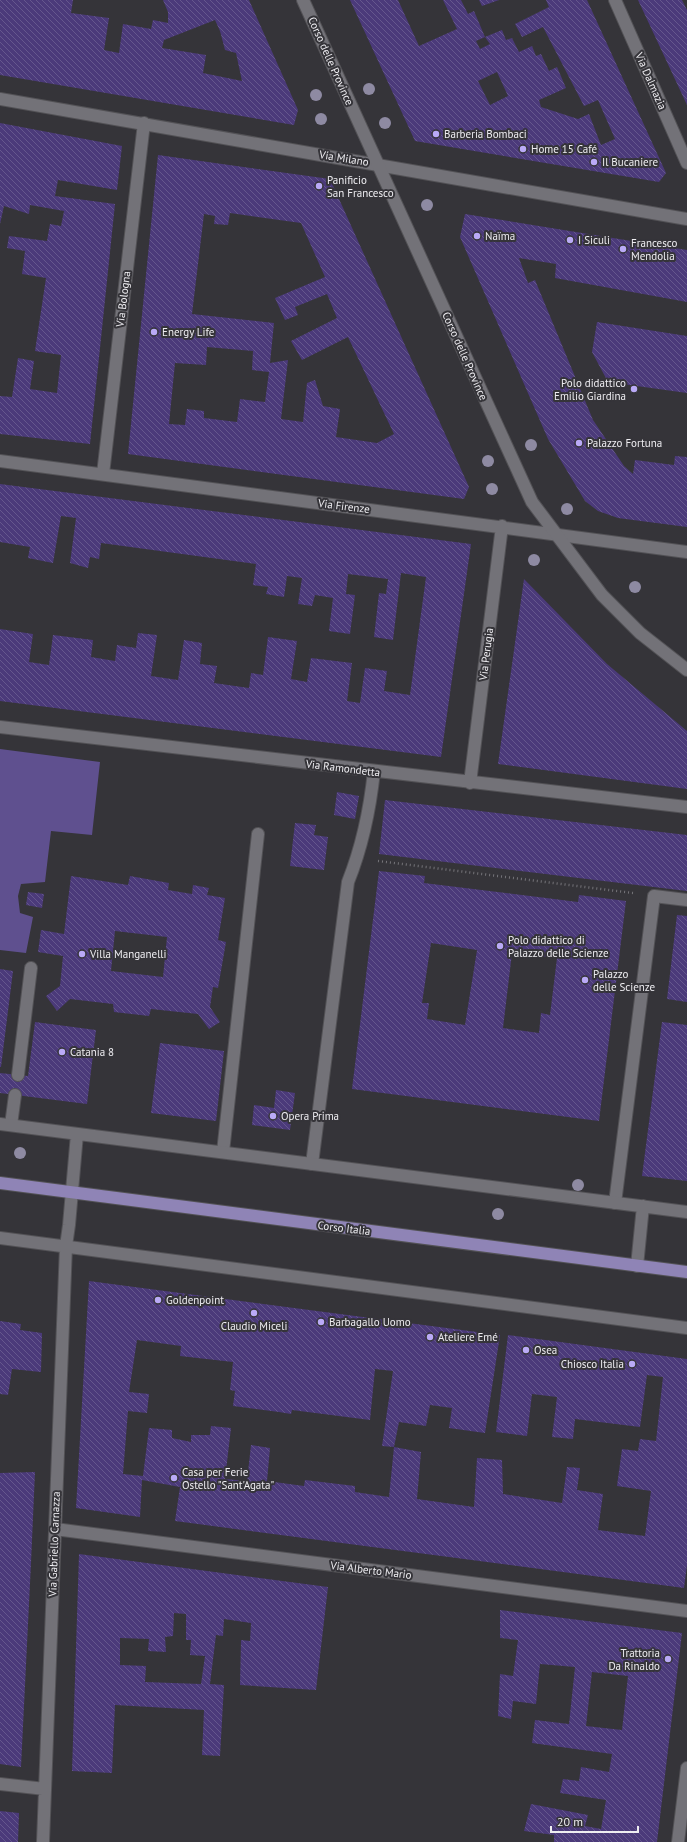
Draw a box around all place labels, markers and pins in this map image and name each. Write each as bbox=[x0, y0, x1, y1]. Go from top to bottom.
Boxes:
place label: Barberia Bombaci bbox=[444, 127, 527, 141]
marker: Barberia Bombaci bbox=[431, 129, 441, 139]
place label: Home 15 Café bbox=[531, 142, 598, 156]
marker: Home 15 Café bbox=[518, 144, 528, 154]
place label: Il Bucaniere bbox=[602, 155, 658, 169]
marker: Il Bucaniere bbox=[589, 157, 599, 167]
place label: Panificio San Francesco bbox=[327, 173, 394, 200]
marker: Panificio San Francesco bbox=[314, 181, 324, 191]
place label: Naïma bbox=[485, 229, 515, 243]
marker: Naïma bbox=[472, 231, 482, 241]
place label: I Siculi bbox=[578, 233, 610, 247]
marker: I Siculi bbox=[565, 235, 575, 245]
place label: Francesco Mendolia bbox=[631, 236, 678, 263]
marker: Francesco Mendolia bbox=[618, 244, 628, 254]
place label: Energy Life bbox=[162, 325, 215, 339]
marker: Energy Life bbox=[149, 327, 159, 337]
place label: Polo didattico Emilio Giardina bbox=[554, 376, 626, 403]
marker: Polo didattico Emilio Giardina bbox=[629, 384, 639, 394]
place label: Palazzo Fortuna bbox=[587, 436, 662, 450]
marker: Palazzo Fortuna bbox=[574, 438, 584, 448]
place label: Polo didattico di Palazzo delle Scienze bbox=[508, 933, 609, 960]
marker: Polo didattico di Palazzo delle Scienze bbox=[495, 941, 505, 951]
place label: Villa Manganelli bbox=[89, 947, 167, 961]
marker: Villa Manganelli bbox=[77, 949, 87, 959]
place label: Palazzo delle Scienze bbox=[593, 967, 656, 994]
marker: Palazzo delle Scienze bbox=[580, 975, 590, 985]
place label: Catania 8 bbox=[70, 1045, 114, 1059]
marker: Catania 8 bbox=[57, 1047, 67, 1057]
place label: Opera Prima bbox=[281, 1109, 339, 1123]
marker: Opera Prima bbox=[268, 1111, 278, 1121]
place label: Goldenpoint bbox=[166, 1293, 224, 1307]
marker: Goldenpoint bbox=[153, 1295, 163, 1305]
marker: Claudio Miceli bbox=[249, 1308, 259, 1318]
place label: Barbagallo Uomo bbox=[329, 1315, 411, 1329]
marker: Barbagallo Uomo bbox=[316, 1317, 326, 1327]
place label: Claudio Miceli bbox=[221, 1319, 287, 1333]
place label: Ateliere Emé bbox=[438, 1330, 498, 1344]
marker: Ateliere Emé bbox=[425, 1332, 435, 1342]
place label: Osea bbox=[534, 1343, 557, 1357]
marker: Osea bbox=[521, 1345, 531, 1355]
place label: Chiosco Italia bbox=[561, 1357, 624, 1371]
marker: Chiosco Italia bbox=[627, 1359, 637, 1369]
place label: Casa per Ferie Ostello "Sant'Agata" bbox=[182, 1465, 274, 1492]
marker: Casa per Ferie Ostello "Sant'Agata" bbox=[169, 1473, 179, 1483]
place label: Trattoria Da Rinaldo bbox=[608, 1646, 660, 1673]
marker: Trattoria Da Rinaldo bbox=[663, 1654, 673, 1664]

